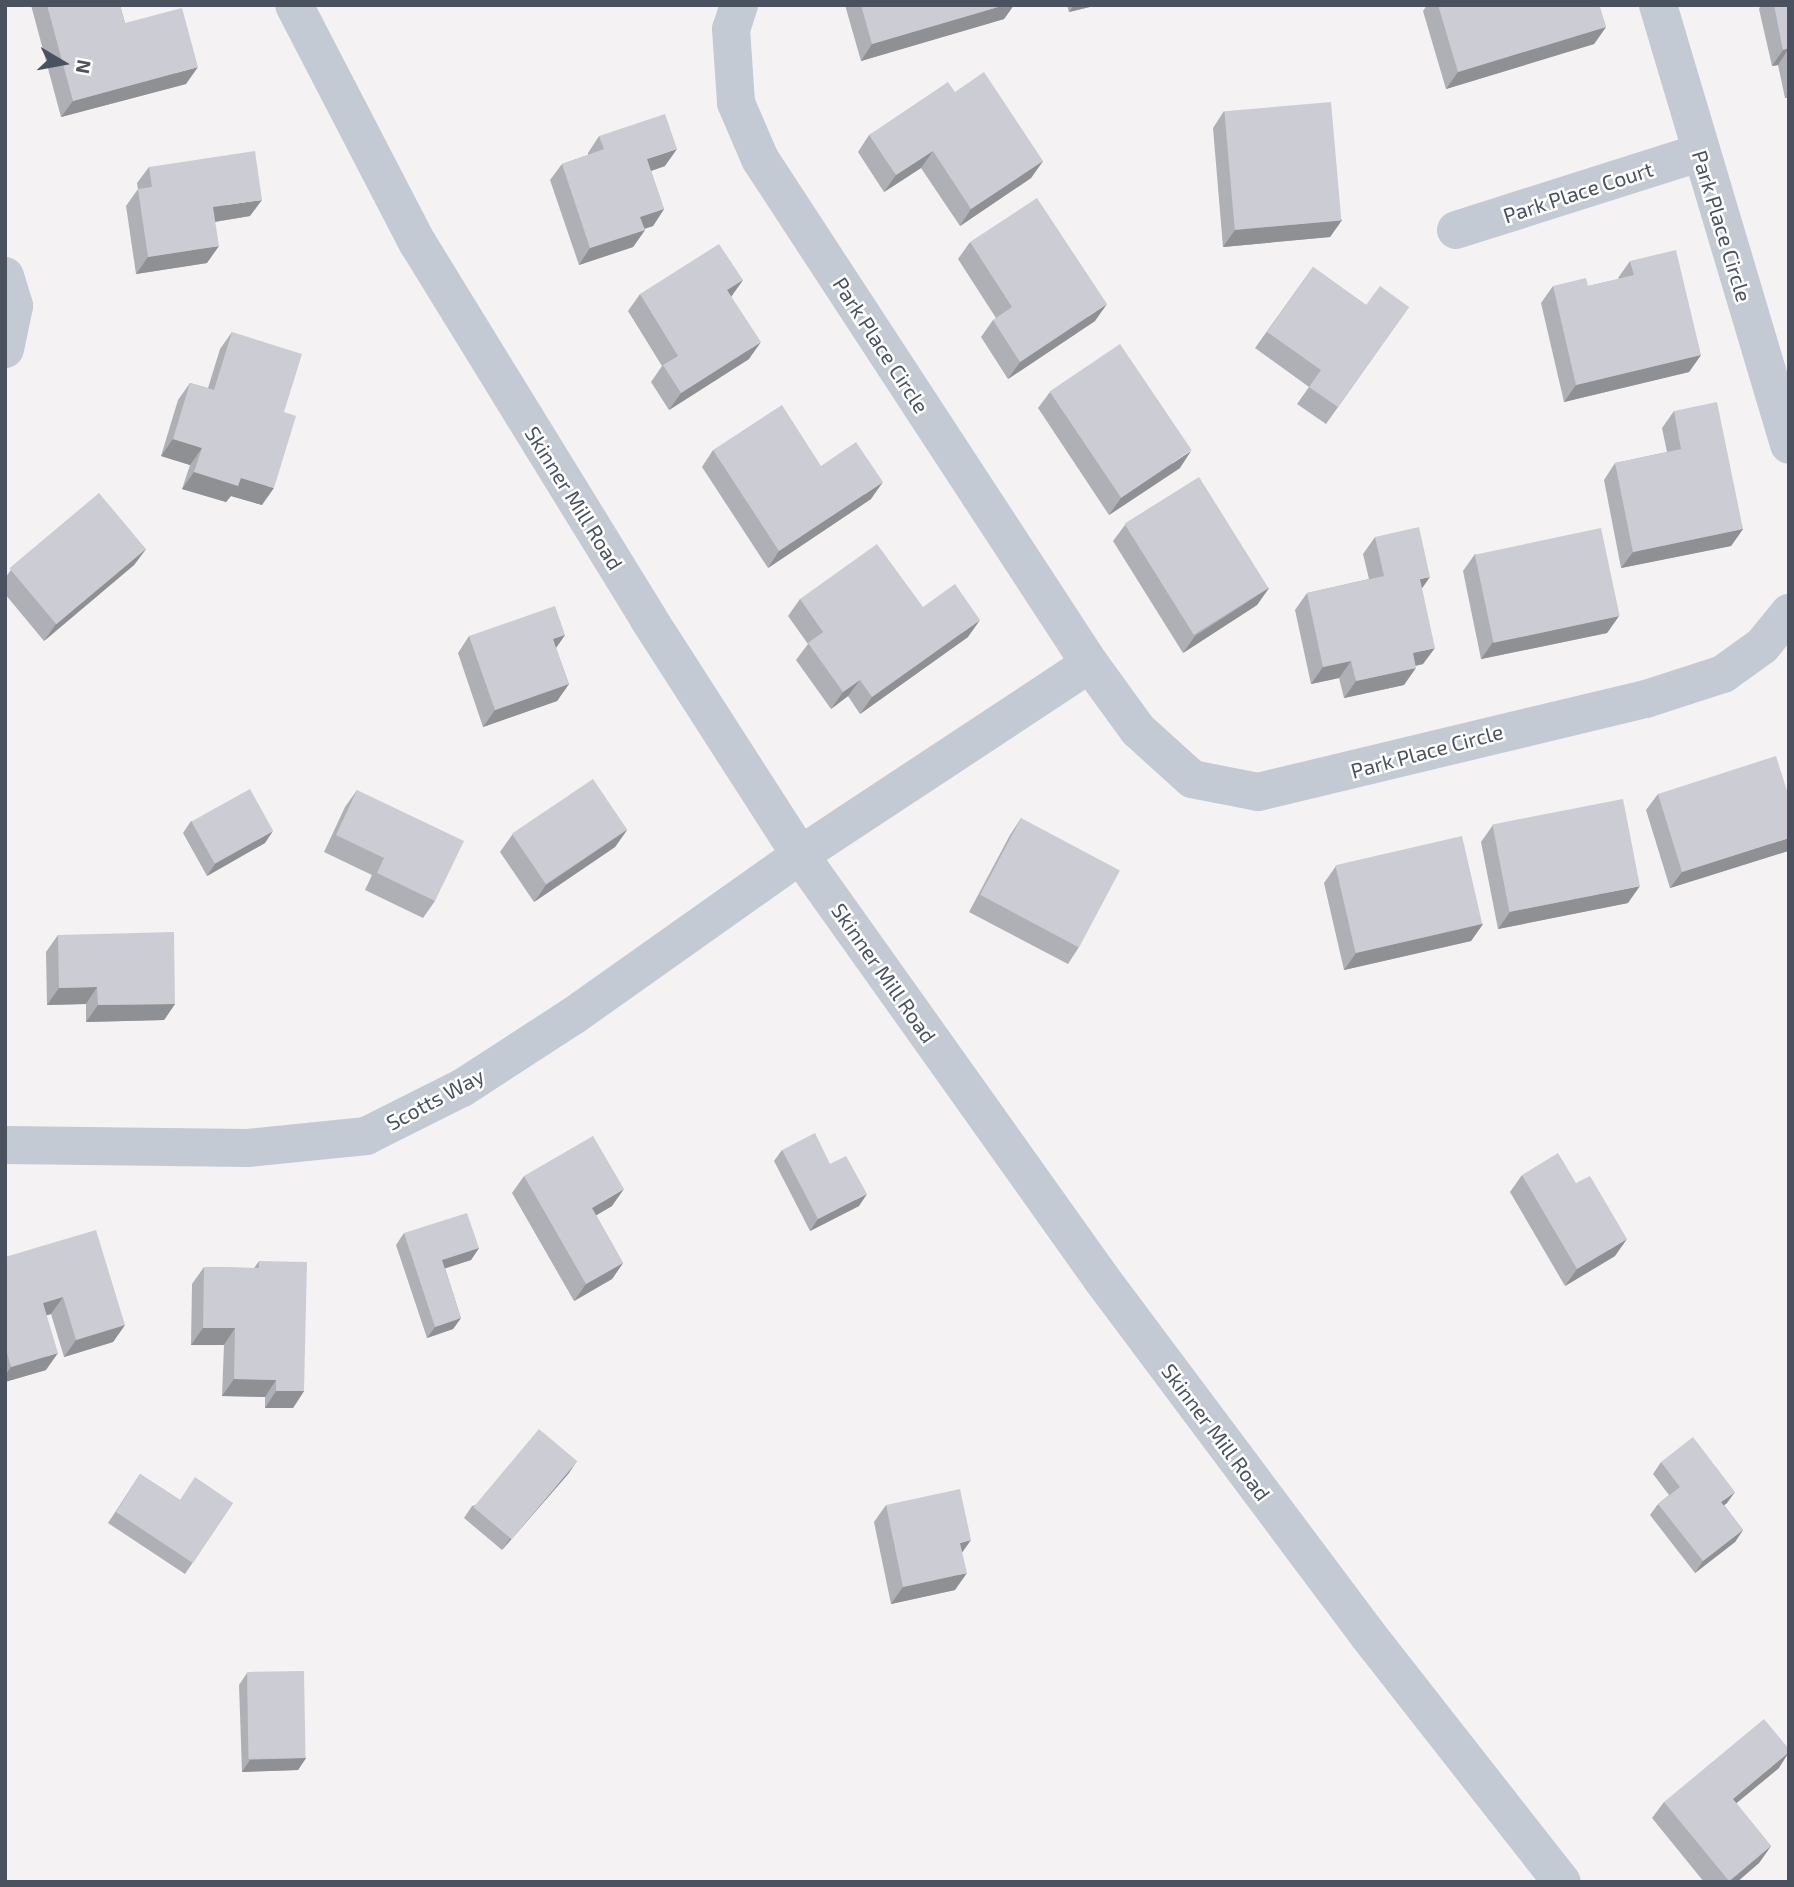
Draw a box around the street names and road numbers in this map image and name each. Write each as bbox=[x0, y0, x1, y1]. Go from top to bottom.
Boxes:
street label: Park Place Circle bbox=[1687, 147, 1757, 305]
street label: Park Place Court bbox=[1500, 156, 1656, 228]
street label: Park Place Circle bbox=[828, 272, 934, 418]
street label: Skinner Mill Road bbox=[519, 421, 629, 575]
street label: Park Place Circle bbox=[1348, 719, 1506, 783]
street label: Skinner Mill Road bbox=[826, 898, 942, 1048]
street label: Scotts Way bbox=[382, 1063, 488, 1135]
street label: Skinner Mill Road bbox=[1156, 1358, 1276, 1506]

